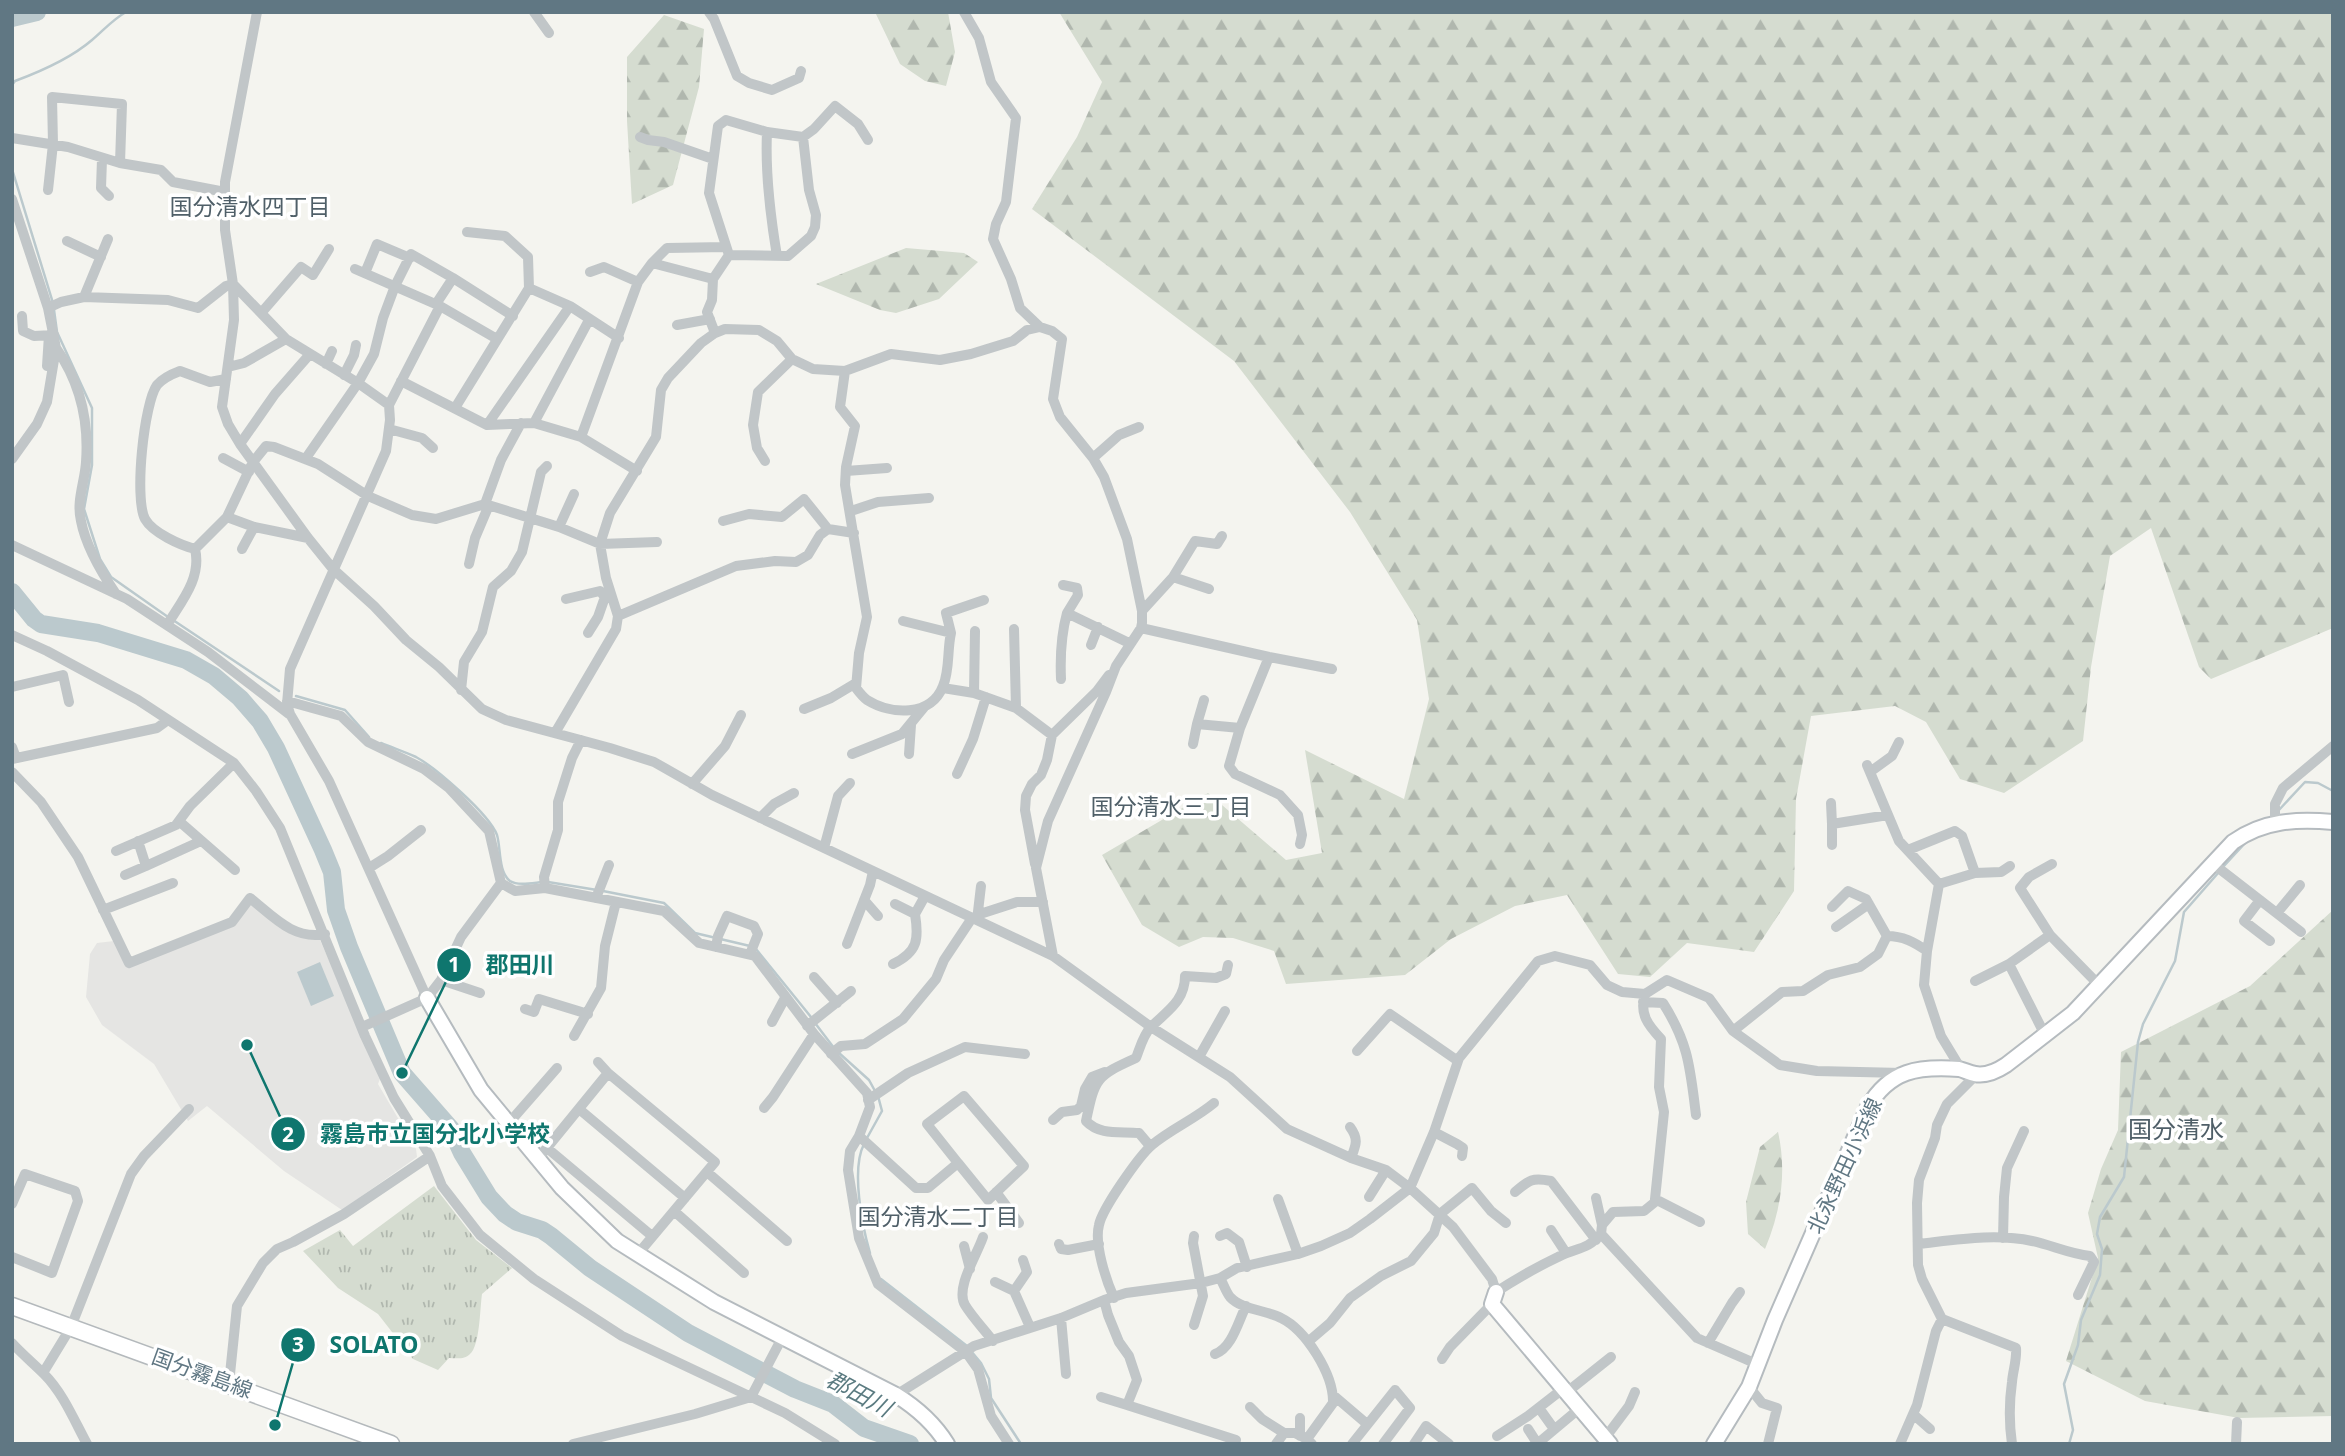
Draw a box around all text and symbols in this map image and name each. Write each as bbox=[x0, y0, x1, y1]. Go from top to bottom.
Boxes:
district label: 国分清水四丁目 bbox=[170, 190, 331, 222]
district label: 国分清水三丁目 bbox=[1091, 790, 1252, 822]
callout: 郡田川 bbox=[436, 943, 568, 987]
text: 郡田川 bbox=[486, 948, 555, 980]
text: 1 bbox=[448, 950, 460, 978]
street label: 北永野田小浜線 bbox=[1800, 1093, 1888, 1238]
callout: 霧島市立国分北小学校 bbox=[271, 1112, 564, 1156]
district label: 国分清水 bbox=[2128, 1112, 2224, 1145]
text: 霧島市立国分北小学校 bbox=[320, 1117, 550, 1149]
text: 2 bbox=[282, 1120, 294, 1148]
district label: 国分清水二丁目 bbox=[858, 1200, 1019, 1232]
callout: SOLATO bbox=[281, 1323, 433, 1367]
text: SOLATO bbox=[329, 1328, 419, 1360]
text: 3 bbox=[292, 1330, 304, 1358]
street label: 国分霧島線 bbox=[148, 1342, 256, 1404]
water label: 郡田川 bbox=[821, 1363, 900, 1425]

